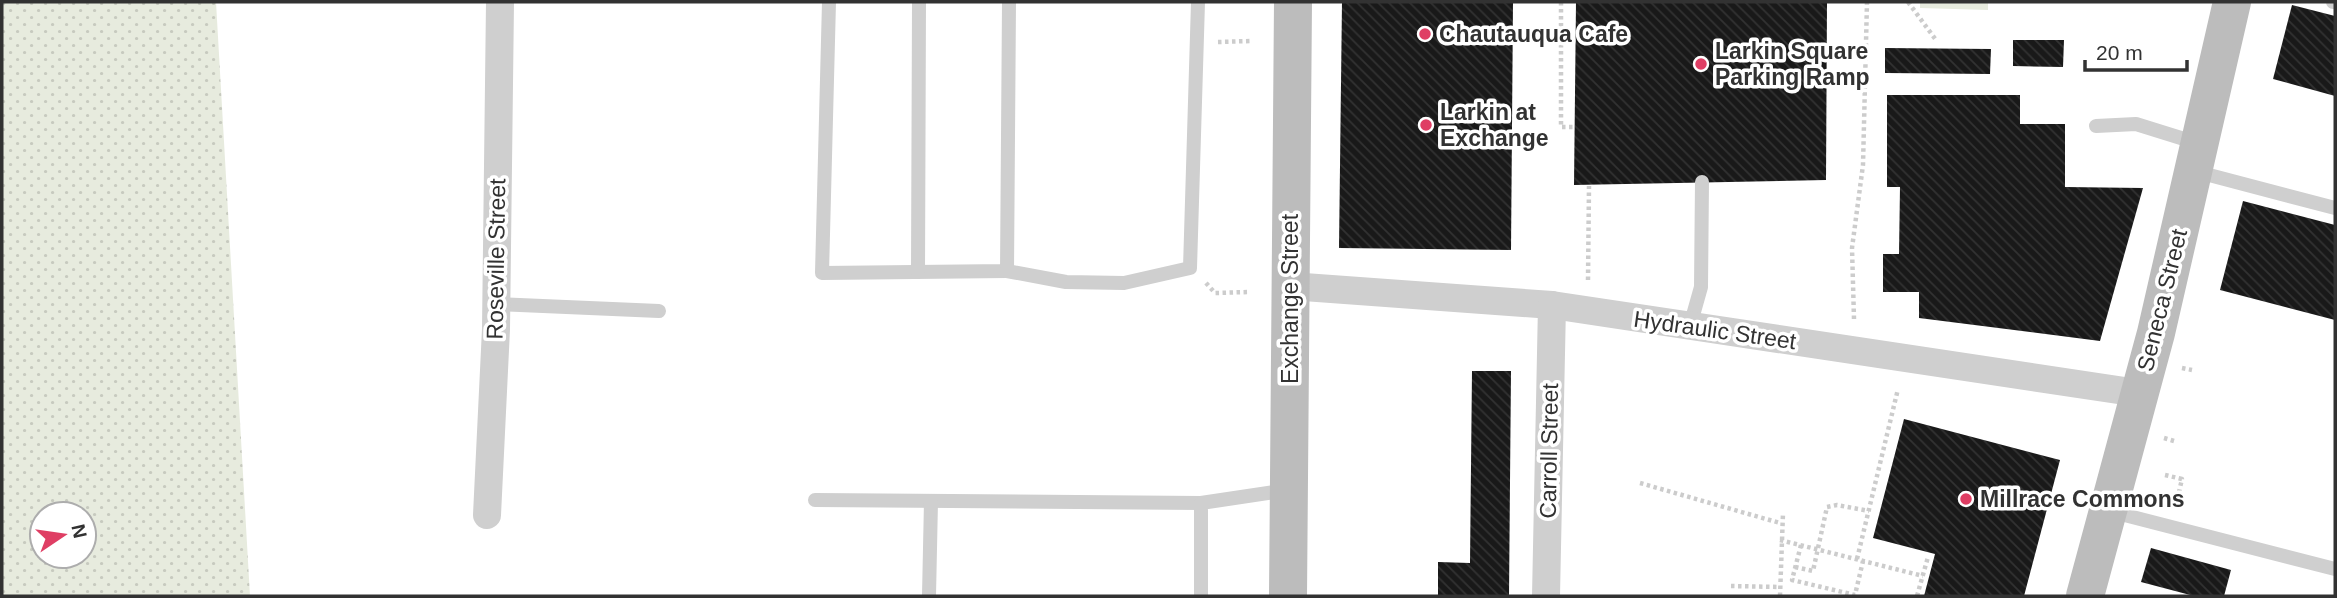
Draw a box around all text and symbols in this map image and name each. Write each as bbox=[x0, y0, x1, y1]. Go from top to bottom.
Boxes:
place label: Chautauqua Cafe bbox=[1439, 21, 1628, 47]
marker: Chautauqua Cafe bbox=[1417, 26, 1433, 42]
scale bar bbox=[2085, 28, 2186, 72]
place label: Larkin Square Parking Ramp bbox=[1715, 38, 1870, 90]
text: 20 m bbox=[2096, 41, 2143, 64]
marker: Larkin Square Parking Ramp bbox=[1693, 56, 1709, 72]
place label: Larkin at Exchange bbox=[1440, 99, 1549, 151]
marker: Larkin at Exchange bbox=[1418, 117, 1434, 133]
street label: Roseville Street bbox=[482, 178, 510, 340]
street label: Exchange Street bbox=[1277, 213, 1303, 384]
street label: Seneca Street bbox=[2132, 226, 2192, 374]
street label: Hydraulic Street bbox=[1632, 306, 1798, 354]
street label: Carroll Street bbox=[1535, 382, 1563, 519]
place label: Millrace Commons bbox=[1980, 486, 2185, 512]
marker: Millrace Commons bbox=[1958, 491, 1974, 507]
north arrow bbox=[28, 500, 98, 570]
text: N bbox=[67, 522, 91, 540]

